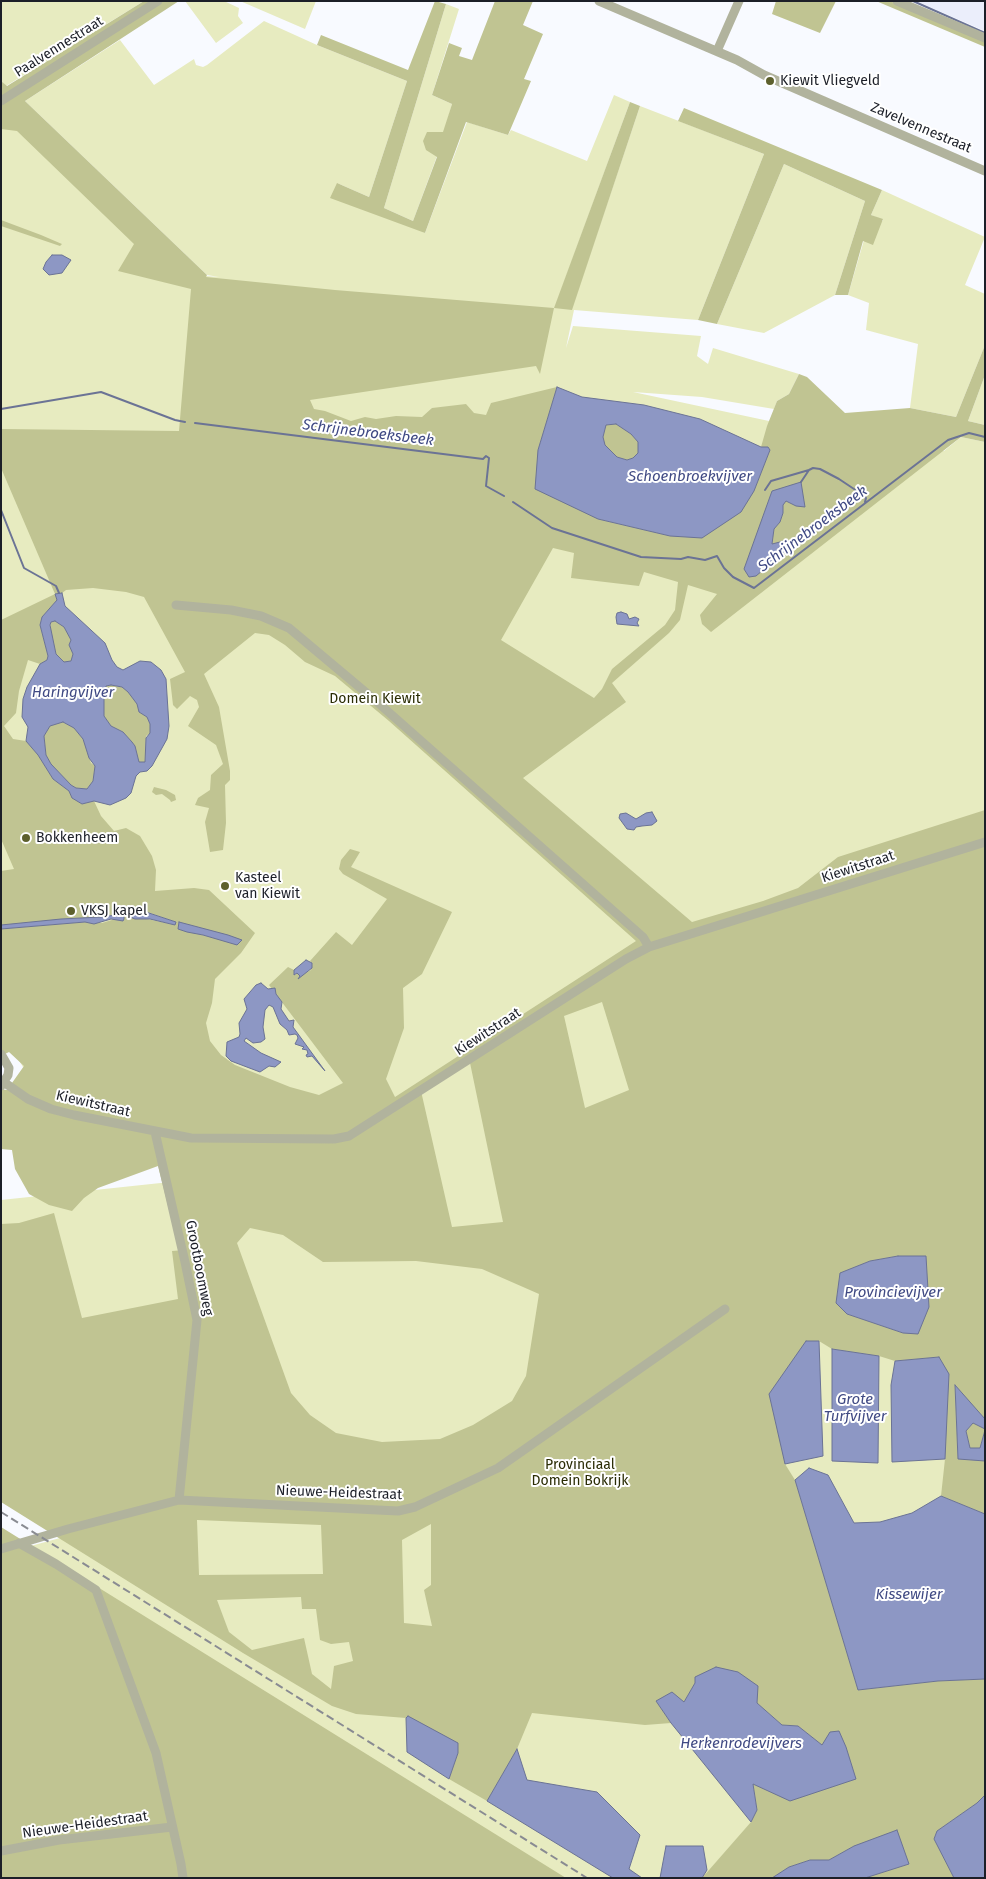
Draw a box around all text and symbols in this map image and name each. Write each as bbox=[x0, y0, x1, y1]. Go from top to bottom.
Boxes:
street label: Paalvennestraat bbox=[11, 13, 107, 81]
place label: Kiewit Vliegveld bbox=[780, 73, 880, 89]
marker: Kiewit Vliegveld bbox=[764, 75, 776, 87]
street label: Zavelvennestraat bbox=[868, 99, 974, 157]
water label: Schrijnebroeksbeek bbox=[301, 416, 435, 450]
water label: Schoenbroekvijver bbox=[628, 468, 752, 486]
water label: Schrijnebroeksbeek bbox=[755, 482, 871, 576]
water label: Haringvijver bbox=[32, 684, 114, 702]
park label: Domein Kiewit bbox=[329, 691, 421, 707]
place label: Bokkenheem bbox=[36, 830, 118, 846]
marker: Bokkenheem bbox=[20, 832, 32, 844]
street label: Kiewitstraat bbox=[819, 847, 897, 887]
place label: Kasteel van Kiewit bbox=[235, 870, 300, 902]
marker: Kasteel van Kiewit bbox=[219, 880, 231, 892]
place label: VKSJ kapel bbox=[81, 903, 147, 919]
marker: VKSJ kapel bbox=[65, 905, 77, 917]
street label: Kiewitstraat bbox=[452, 1004, 524, 1060]
street label: Kiewitstraat bbox=[54, 1087, 132, 1121]
street label: Grootboomweg bbox=[182, 1219, 216, 1317]
water label: Provincievijver bbox=[844, 1284, 942, 1302]
water label: Grote Turfvijver bbox=[824, 1391, 886, 1426]
park label: Provinciaal Domein Bokrijk bbox=[532, 1457, 628, 1490]
street label: Nieuwe-Heidestraat bbox=[276, 1482, 402, 1504]
water label: Kissewijer bbox=[876, 1586, 942, 1604]
water label: Herkenrodevijvers bbox=[680, 1735, 802, 1753]
street label: Nieuwe-Heidestraat bbox=[21, 1808, 149, 1842]

